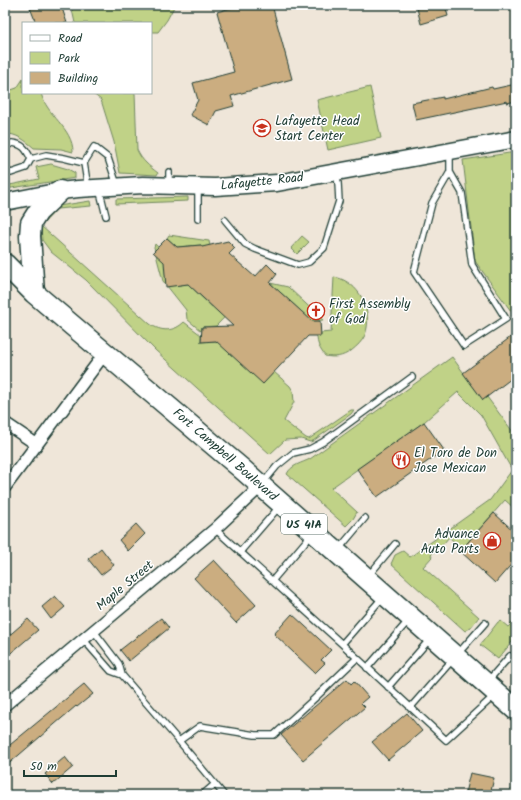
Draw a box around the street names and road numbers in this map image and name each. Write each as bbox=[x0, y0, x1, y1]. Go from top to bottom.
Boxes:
street label: Lafayette Road bbox=[219, 167, 305, 197]
street label: Fort Campbell Boulevard bbox=[168, 403, 283, 507]
road number: US 41A bbox=[281, 514, 327, 534]
street label: Maple Street bbox=[92, 555, 159, 616]

